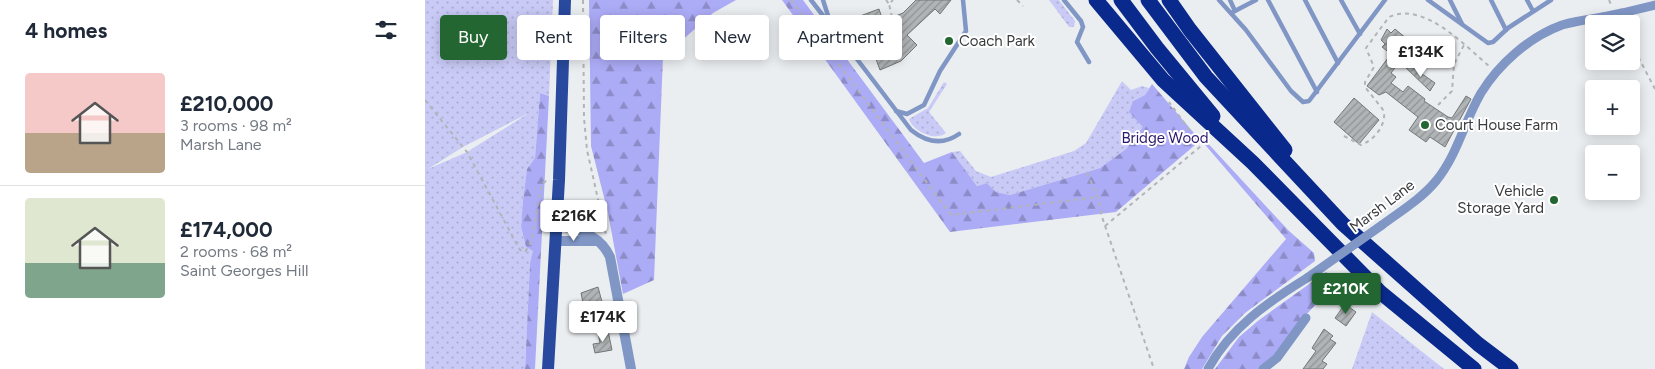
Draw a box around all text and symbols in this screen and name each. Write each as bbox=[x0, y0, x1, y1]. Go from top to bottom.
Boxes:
chip: Buy bbox=[440, 15, 507, 60]
chip: Rent bbox=[517, 15, 590, 60]
chip: Filters bbox=[600, 15, 685, 60]
chip: New bbox=[695, 15, 769, 60]
chip: Apartment bbox=[779, 15, 902, 60]
map controls bbox=[1585, 15, 1640, 200]
button: layers bbox=[1585, 15, 1640, 70]
icon: filters bbox=[372, 16, 400, 44]
text: 4 homes bbox=[25, 18, 107, 43]
place label: Coach Park bbox=[959, 32, 1036, 50]
marker: Coach Park bbox=[943, 35, 955, 47]
pin: £134K bbox=[1386, 36, 1456, 78]
text: £134K bbox=[1398, 42, 1444, 61]
button: + bbox=[1585, 80, 1640, 135]
text: £210,000 bbox=[180, 91, 273, 116]
icon: home bbox=[65, 93, 125, 153]
text: 3 rooms · 98 m² bbox=[180, 116, 292, 135]
place label: Court House Farm bbox=[1435, 116, 1558, 134]
marker: Court House Farm bbox=[1419, 119, 1431, 131]
park label: Bridge Wood bbox=[1121, 129, 1209, 147]
text: Marsh Lane bbox=[180, 135, 262, 154]
button: − bbox=[1585, 145, 1640, 200]
street label: Marsh Lane bbox=[1346, 176, 1418, 236]
place label: Vehicle Storage Yard bbox=[1457, 182, 1544, 217]
marker: Vehicle Storage Yard bbox=[1548, 194, 1560, 206]
pin: £216K bbox=[539, 200, 609, 242]
text: £216K bbox=[551, 206, 597, 225]
text: £174,000 bbox=[180, 217, 273, 242]
icon: home bbox=[65, 218, 125, 278]
text: 2 rooms · 68 m² bbox=[180, 242, 292, 261]
text: Saint Georges Hill bbox=[180, 261, 309, 280]
pin: £210K bbox=[1311, 272, 1381, 315]
text: £210K bbox=[1323, 279, 1369, 298]
pin: £174K bbox=[568, 300, 638, 343]
text: £174K bbox=[580, 307, 626, 326]

